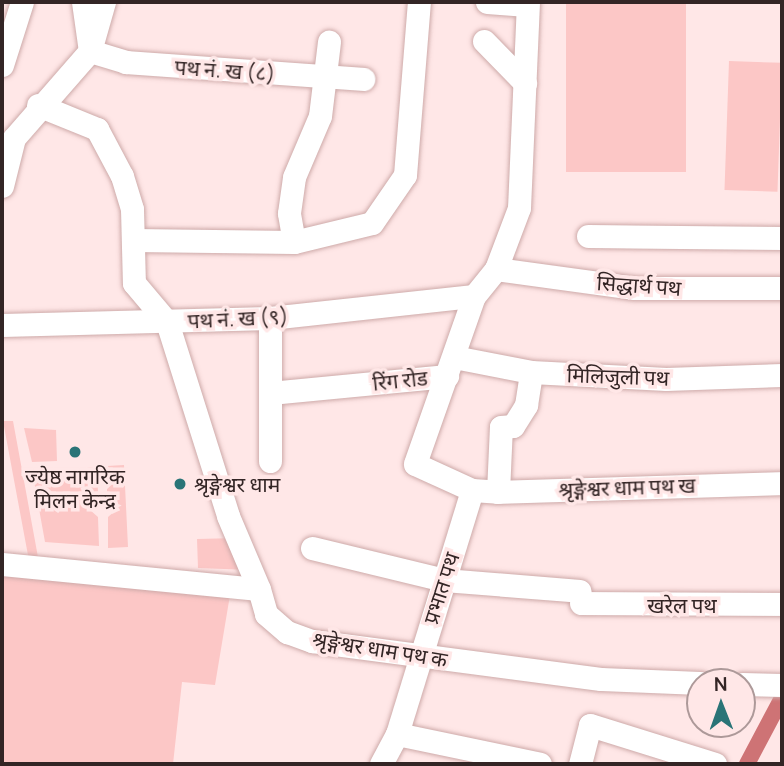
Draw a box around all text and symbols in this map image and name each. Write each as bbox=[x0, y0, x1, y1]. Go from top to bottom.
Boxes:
street label: पथ नं. ख (८) bbox=[174, 54, 276, 86]
street label: सिद्धार्थ पथ bbox=[596, 269, 682, 301]
street label: पथ नं. ख (९) bbox=[187, 303, 289, 333]
street label: मिलिजुली पथ bbox=[566, 362, 670, 390]
street label: रिंग रोड bbox=[371, 365, 429, 395]
marker: ज्येष्ठ नागरिक मिलन केन्द्र bbox=[67, 444, 83, 460]
place label: ज्येष्ठ नागरिक मिलन केन्द्र bbox=[25, 463, 125, 513]
place label: श्रृङ्गेश्वर धाम bbox=[194, 471, 280, 497]
street label: श्रृङ्गेश्वर धाम पथ ख bbox=[558, 472, 696, 502]
marker: श्रृङ्गेश्वर धाम bbox=[172, 476, 188, 492]
street label: प्रभात पथ bbox=[418, 549, 464, 627]
street label: खरेल पथ bbox=[647, 592, 717, 618]
street label: श्रृङ्गेश्वर धाम पथ क bbox=[311, 626, 449, 672]
north arrow bbox=[686, 668, 756, 738]
text: N bbox=[714, 671, 728, 697]

